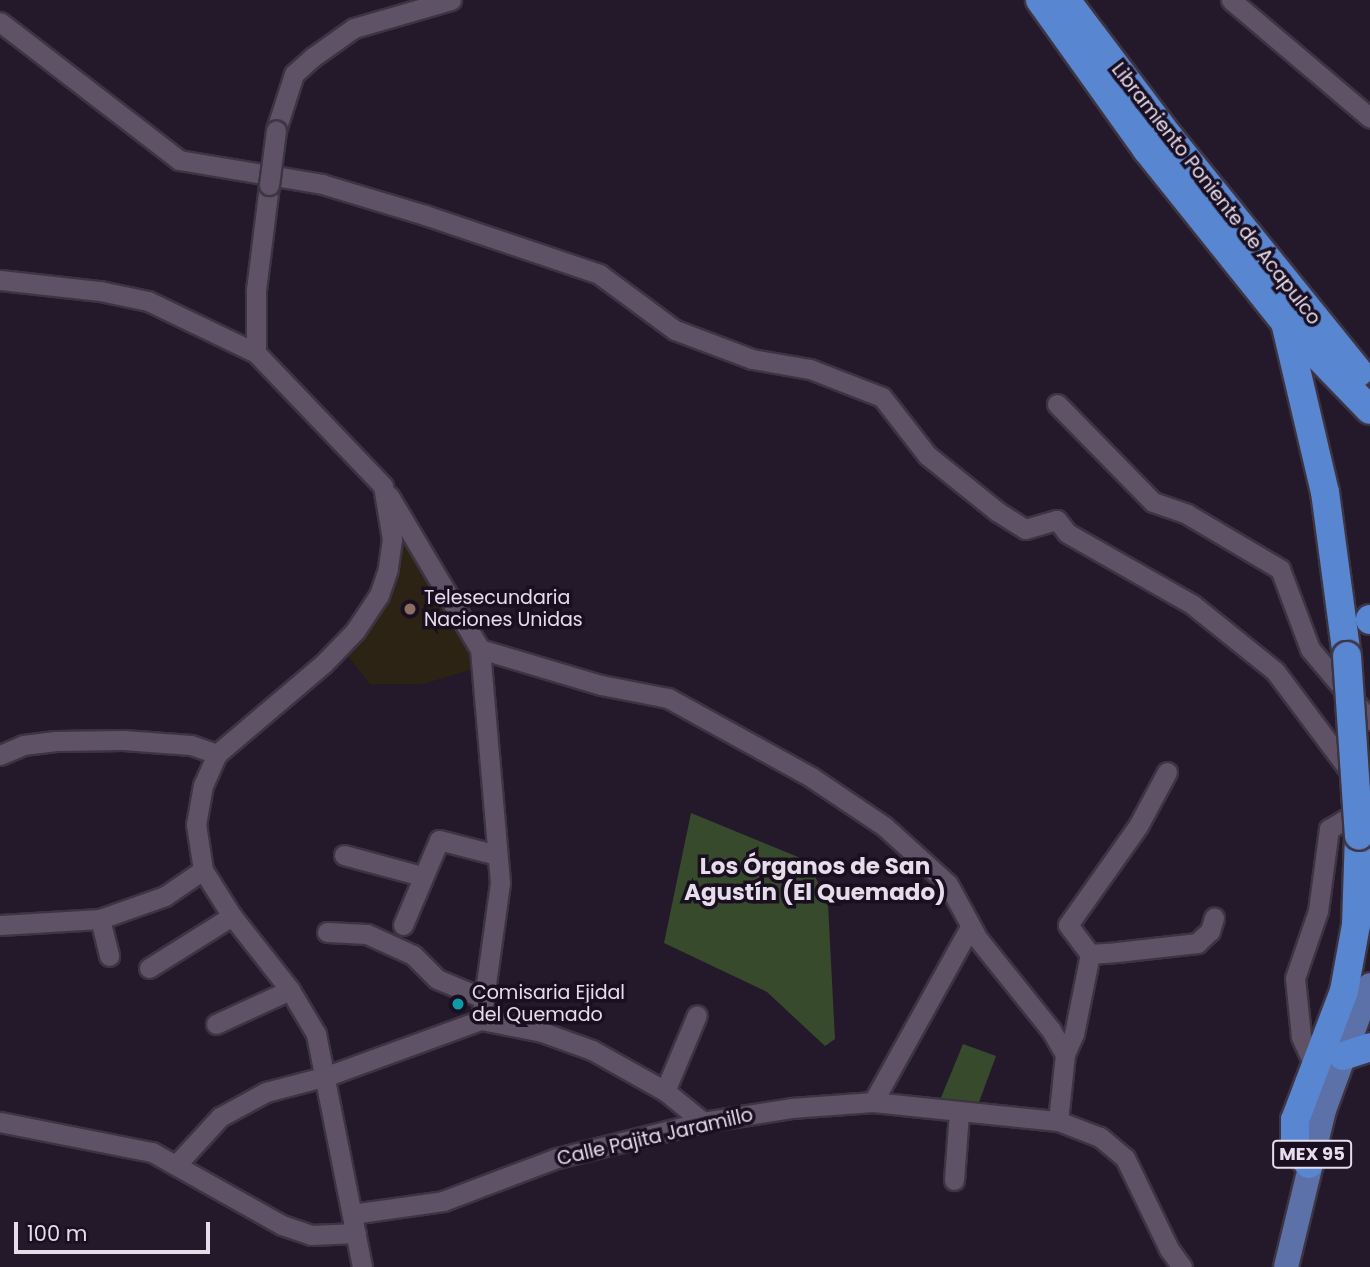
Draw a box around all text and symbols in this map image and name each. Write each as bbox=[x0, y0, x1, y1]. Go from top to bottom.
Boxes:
street label: Libramiento Poniente de Acapulco bbox=[1107, 59, 1325, 329]
place label: Telesecundaria Naciones Unidas bbox=[424, 587, 583, 631]
marker: Telesecundaria Naciones Unidas bbox=[402, 601, 418, 617]
district label: Los Órganos de San Agustín (El Quemado) bbox=[684, 852, 946, 906]
place label: Comisaria Ejidal del Quemado bbox=[472, 982, 625, 1026]
marker: Comisaria Ejidal del Quemado bbox=[450, 996, 466, 1012]
street label: Calle Pajita Jaramillo bbox=[555, 1103, 755, 1171]
road number: MEX 95 bbox=[1272, 1140, 1352, 1168]
scale bar bbox=[18, 1208, 214, 1252]
text: 100 m bbox=[27, 1219, 87, 1248]

